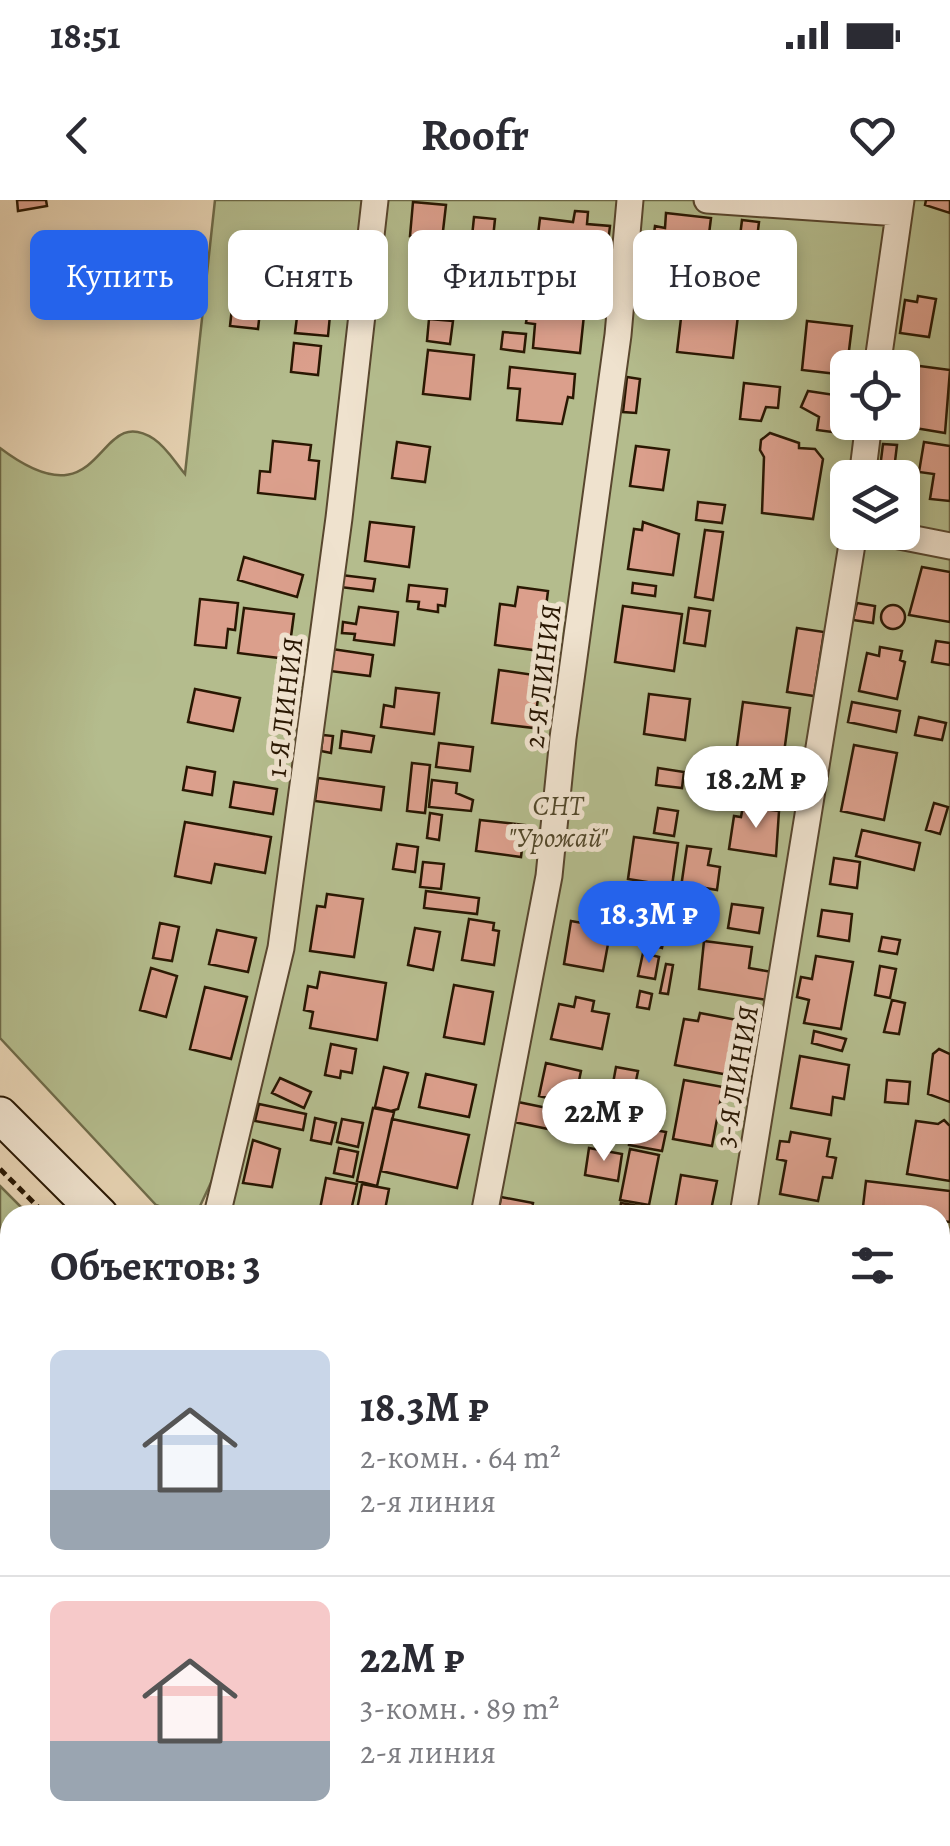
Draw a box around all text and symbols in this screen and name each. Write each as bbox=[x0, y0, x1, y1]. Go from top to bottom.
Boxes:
text: 18:51 bbox=[50, 9, 121, 61]
text: Roofr bbox=[421, 104, 529, 166]
icon: back bbox=[50, 108, 105, 163]
icon: heart bbox=[845, 108, 900, 163]
chip: Купить bbox=[30, 230, 208, 320]
chip: Снять bbox=[228, 230, 388, 320]
chip: Фильтры bbox=[408, 230, 613, 320]
chip: Новое bbox=[633, 230, 797, 320]
map controls bbox=[830, 350, 920, 550]
button: locate bbox=[830, 350, 920, 440]
button: layers bbox=[830, 460, 920, 550]
street label: 2-Я ЛИНИЯ bbox=[515, 602, 571, 751]
street label: 1-Я ЛИНИЯ bbox=[258, 635, 312, 780]
pin: 18.2M ₽ bbox=[664, 746, 848, 831]
text: 18.2M ₽ bbox=[706, 756, 806, 800]
park label: СНТ "Урожай" bbox=[508, 787, 609, 857]
pin: 18.3M ₽ bbox=[557, 881, 741, 966]
text: 18.3M ₽ bbox=[600, 891, 698, 935]
street label: 3-Я ЛИНИЯ bbox=[706, 1002, 768, 1150]
pin: 22M ₽ bbox=[534, 1079, 674, 1164]
text: 22M ₽ bbox=[564, 1089, 644, 1133]
text: Объектов: 3 bbox=[50, 1237, 261, 1294]
icon: filters bbox=[845, 1238, 900, 1293]
text: 18.3M ₽ bbox=[360, 1378, 489, 1435]
icon: home bbox=[130, 1390, 250, 1510]
text: 2-комн. · 64 m² bbox=[360, 1435, 560, 1479]
text: 2-я линия bbox=[360, 1479, 496, 1523]
text: 22M ₽ bbox=[360, 1629, 465, 1686]
icon: home bbox=[130, 1641, 250, 1761]
text: 3-комн. · 89 m² bbox=[360, 1686, 559, 1730]
text: 2-я линия bbox=[360, 1730, 496, 1774]

